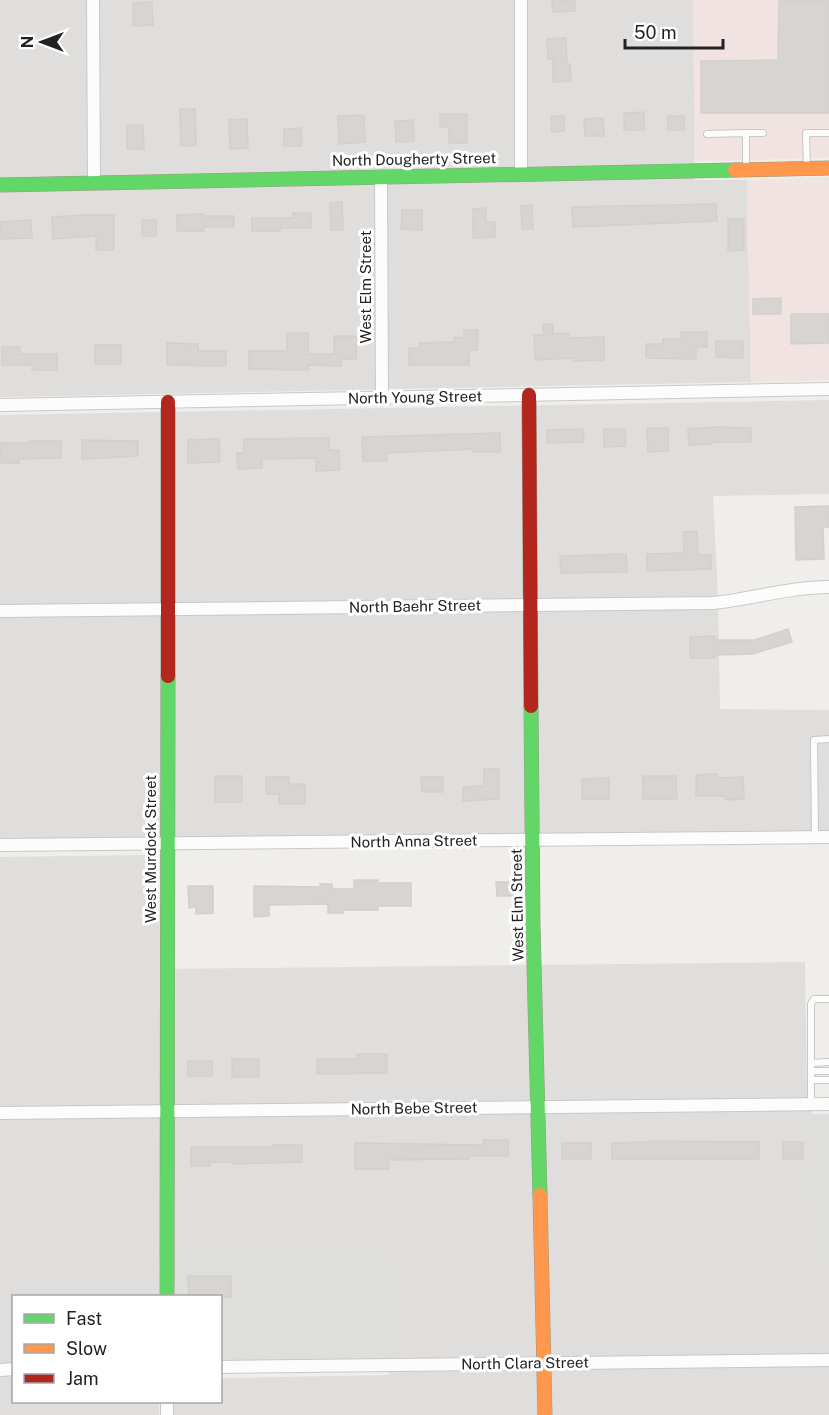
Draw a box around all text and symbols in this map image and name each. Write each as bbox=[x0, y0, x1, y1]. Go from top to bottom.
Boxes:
north arrow bbox=[12, 12, 72, 72]
scale bar bbox=[625, 12, 722, 50]
text: 50 m bbox=[634, 22, 677, 43]
text: N bbox=[18, 36, 37, 48]
street label: North Dougherty Street bbox=[332, 149, 496, 169]
street label: West Elm Street bbox=[357, 230, 374, 343]
street label: North Young Street bbox=[348, 387, 482, 407]
street label: North Baehr Street bbox=[349, 596, 481, 616]
street label: West Murdock Street bbox=[142, 775, 159, 923]
street label: North Anna Street bbox=[350, 831, 478, 851]
street label: West Elm Street bbox=[508, 848, 526, 962]
street label: North Bebe Street bbox=[350, 1098, 478, 1118]
legend bbox=[12, 1295, 222, 1403]
text: Fast bbox=[66, 1308, 102, 1329]
text: Slow bbox=[66, 1338, 107, 1359]
street label: North Clara Street bbox=[461, 1353, 589, 1373]
text: Jam bbox=[66, 1368, 99, 1389]

